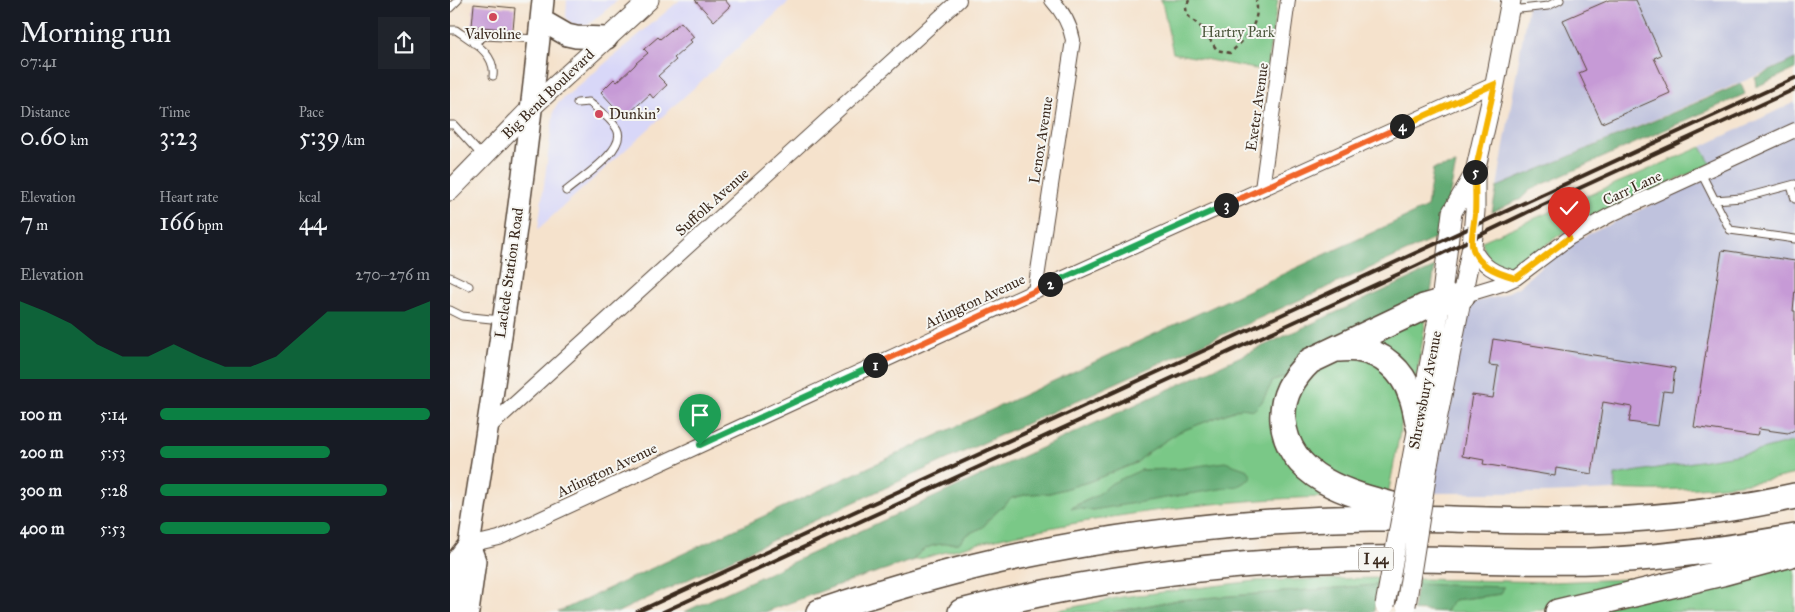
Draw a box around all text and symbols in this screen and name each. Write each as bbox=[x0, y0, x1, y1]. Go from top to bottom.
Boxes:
marker: Valvoline bbox=[487, 11, 499, 23]
text: Morning run bbox=[20, 15, 171, 50]
button: share bbox=[378, 17, 430, 69]
park label: Hartry Park bbox=[1201, 23, 1275, 41]
place label: Valvoline bbox=[464, 25, 521, 43]
street label: Big Bend Boulevard bbox=[498, 45, 598, 143]
text: 07:41 bbox=[20, 52, 57, 71]
street label: Exeter Avenue bbox=[1242, 62, 1272, 152]
street label: Lenox Avenue bbox=[1025, 95, 1057, 185]
text: Distance bbox=[20, 104, 70, 121]
text: Time bbox=[159, 104, 190, 121]
text: Pace bbox=[299, 104, 324, 121]
place label: Dunkin' bbox=[609, 105, 660, 123]
marker: Dunkin' bbox=[593, 108, 605, 120]
pin: 4 bbox=[1390, 114, 1414, 138]
text: 4 bbox=[1399, 118, 1406, 135]
text: 0.60 bbox=[20, 121, 67, 152]
text: 3:23 bbox=[159, 121, 198, 152]
text: 5:39 bbox=[299, 121, 340, 152]
text: km bbox=[67, 132, 88, 149]
text: /km bbox=[340, 132, 365, 149]
pin: 5 bbox=[1462, 160, 1488, 184]
street label: Suffolk Avenue bbox=[672, 164, 752, 240]
text: 5 bbox=[1472, 164, 1479, 181]
street label: Carr Lane bbox=[1600, 167, 1664, 209]
pin bbox=[1548, 187, 1590, 238]
text: Elevation bbox=[20, 189, 76, 206]
text: Heart rate bbox=[159, 189, 218, 206]
text: kcal bbox=[299, 189, 321, 206]
pin: 3 bbox=[1214, 192, 1238, 218]
icon: check bbox=[1555, 194, 1583, 222]
text: 3 bbox=[1224, 197, 1229, 214]
text: 7 bbox=[20, 206, 33, 237]
text: 166 bbox=[159, 206, 195, 237]
text: 44 bbox=[299, 206, 327, 237]
street label: Laclede Station Road bbox=[491, 206, 527, 339]
text: m bbox=[33, 217, 48, 234]
text: bpm bbox=[195, 217, 223, 234]
text: Elevation bbox=[20, 265, 84, 284]
text: 270–276 m bbox=[355, 265, 430, 284]
street label: Arlington Avenue bbox=[921, 270, 1028, 332]
pin: 2 bbox=[1038, 272, 1062, 296]
text: 2 bbox=[1047, 276, 1054, 293]
street label: Shrewsbury Avenue bbox=[1405, 329, 1445, 451]
pin: 1 bbox=[862, 352, 888, 378]
text: 1 bbox=[873, 357, 878, 374]
pin bbox=[679, 394, 721, 445]
icon: arrive bbox=[686, 401, 714, 429]
text: 100 m bbox=[20, 405, 62, 424]
text: 5:14 bbox=[100, 405, 127, 424]
street label: Arlington Avenue bbox=[553, 439, 660, 501]
text: 200 m bbox=[20, 443, 63, 462]
text: 5:53 bbox=[100, 443, 125, 462]
text: 300 m bbox=[20, 481, 62, 500]
text: 5:28 bbox=[100, 481, 128, 500]
text: 400 m bbox=[20, 519, 64, 538]
text: 5:53 bbox=[100, 519, 125, 538]
road number: I 44 bbox=[1358, 548, 1394, 570]

